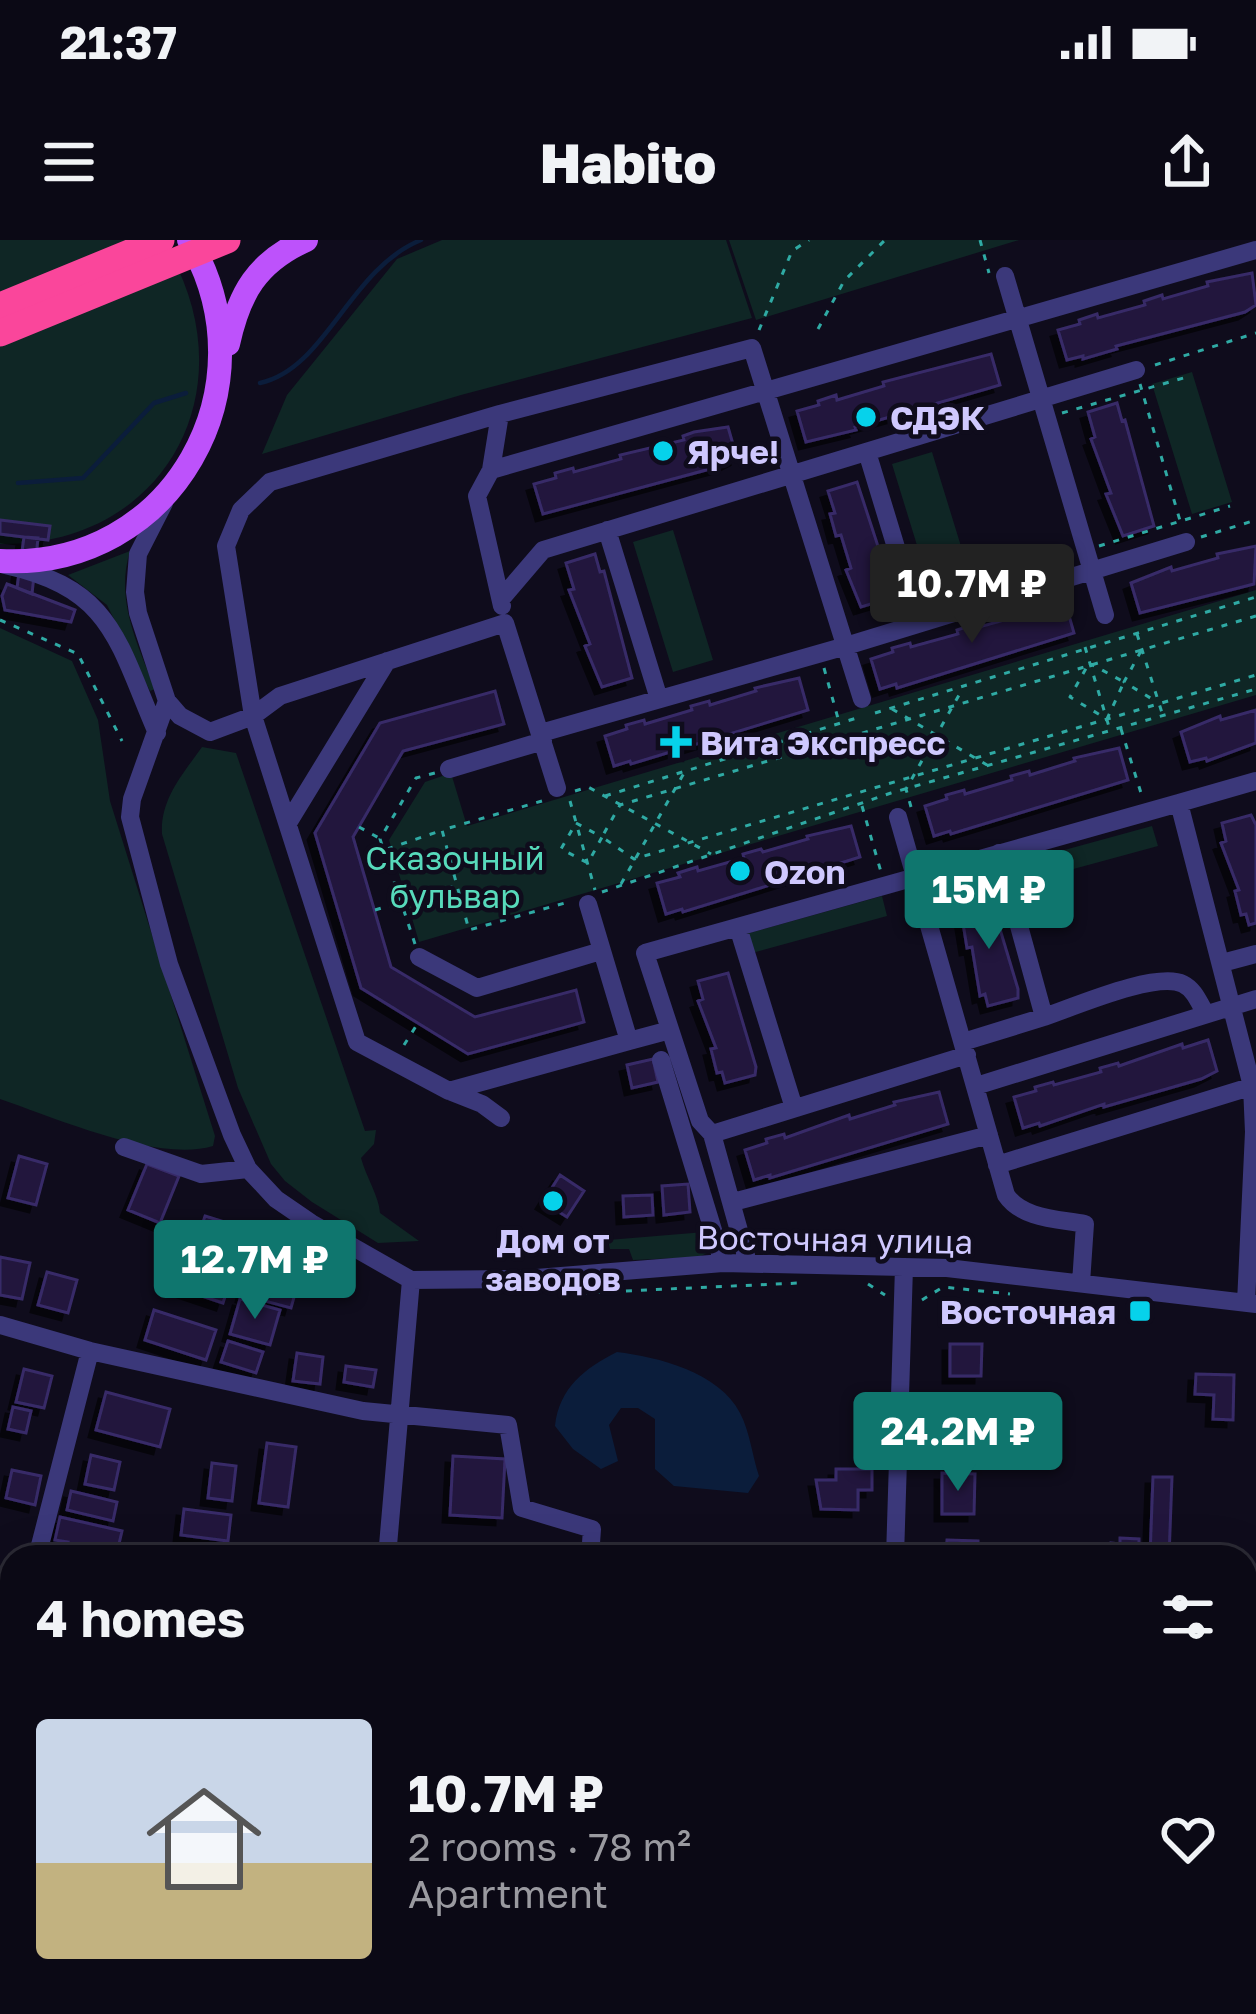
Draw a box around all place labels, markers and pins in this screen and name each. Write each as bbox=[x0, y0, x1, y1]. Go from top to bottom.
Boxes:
place label: СДЭК bbox=[890, 398, 985, 437]
marker: СДЭК bbox=[853, 404, 879, 430]
place label: Ярче! bbox=[687, 432, 779, 471]
marker: Ярче! bbox=[650, 438, 676, 464]
pin: 10.7M ₽ bbox=[861, 544, 1083, 646]
place label: Вита Экспресс bbox=[700, 723, 946, 762]
marker: Вита Экспресс bbox=[663, 729, 689, 755]
pin: 15M ₽ bbox=[905, 850, 1073, 952]
place label: Ozon bbox=[764, 852, 846, 891]
marker: Ozon bbox=[727, 858, 753, 884]
marker: Дом от заводов bbox=[540, 1188, 566, 1214]
pin: 12.7M ₽ bbox=[144, 1220, 366, 1322]
place label: Дом от заводов bbox=[485, 1221, 621, 1298]
place label: Восточная bbox=[940, 1292, 1116, 1331]
marker: Восточная bbox=[1127, 1298, 1153, 1324]
pin: 24.2M ₽ bbox=[847, 1392, 1069, 1494]

